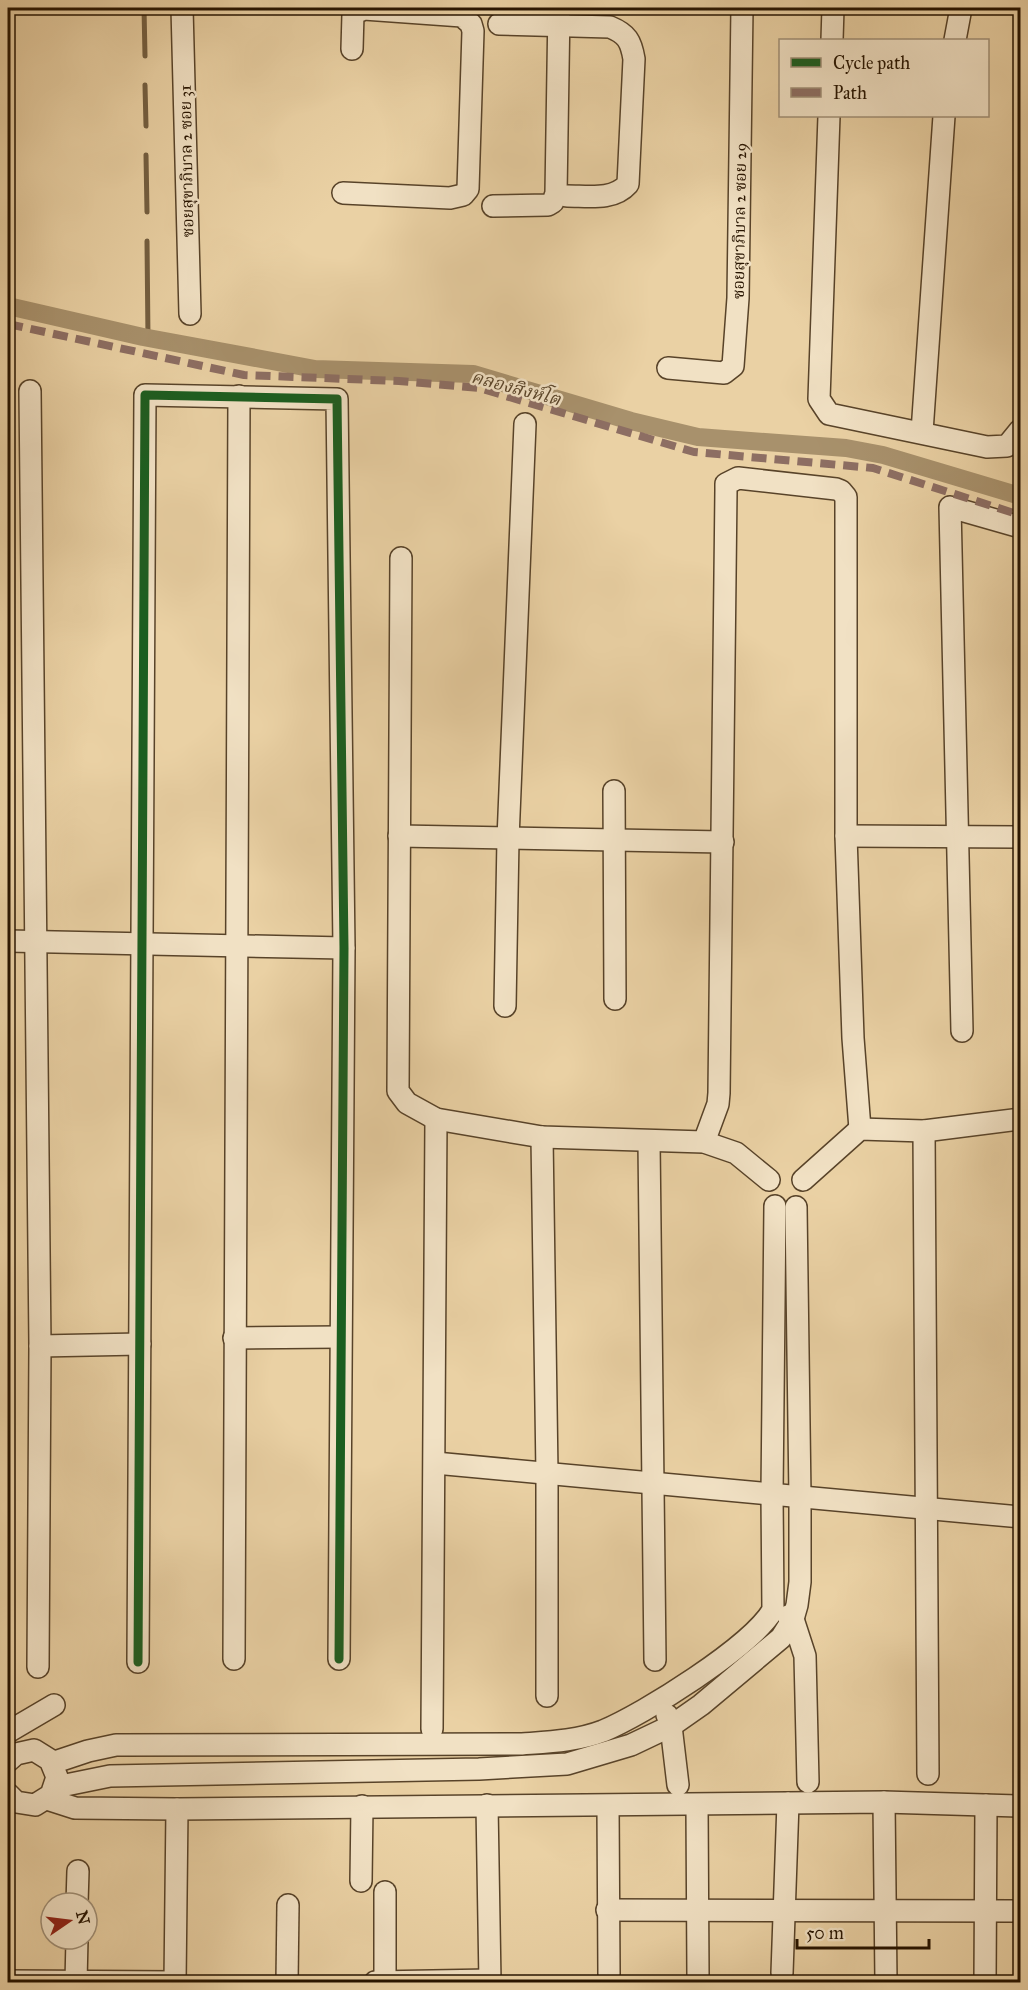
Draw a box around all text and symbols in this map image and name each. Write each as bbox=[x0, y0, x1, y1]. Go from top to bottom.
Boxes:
legend bbox=[779, 39, 989, 117]
text: Cycle path bbox=[833, 52, 910, 74]
text: Path bbox=[833, 82, 867, 104]
street label: ซอยสุขาภิบาล 2 ซอย 31 bbox=[176, 85, 199, 237]
street label: ซอยสุขาภิบาล 2 ซอย 29 bbox=[729, 143, 752, 299]
water label: คลองสิงห์โต bbox=[469, 364, 564, 411]
north arrow bbox=[39, 1891, 99, 1951]
text: N bbox=[72, 1909, 94, 1927]
scale bar bbox=[797, 1912, 929, 1950]
text: 50 m bbox=[806, 1922, 844, 1944]

